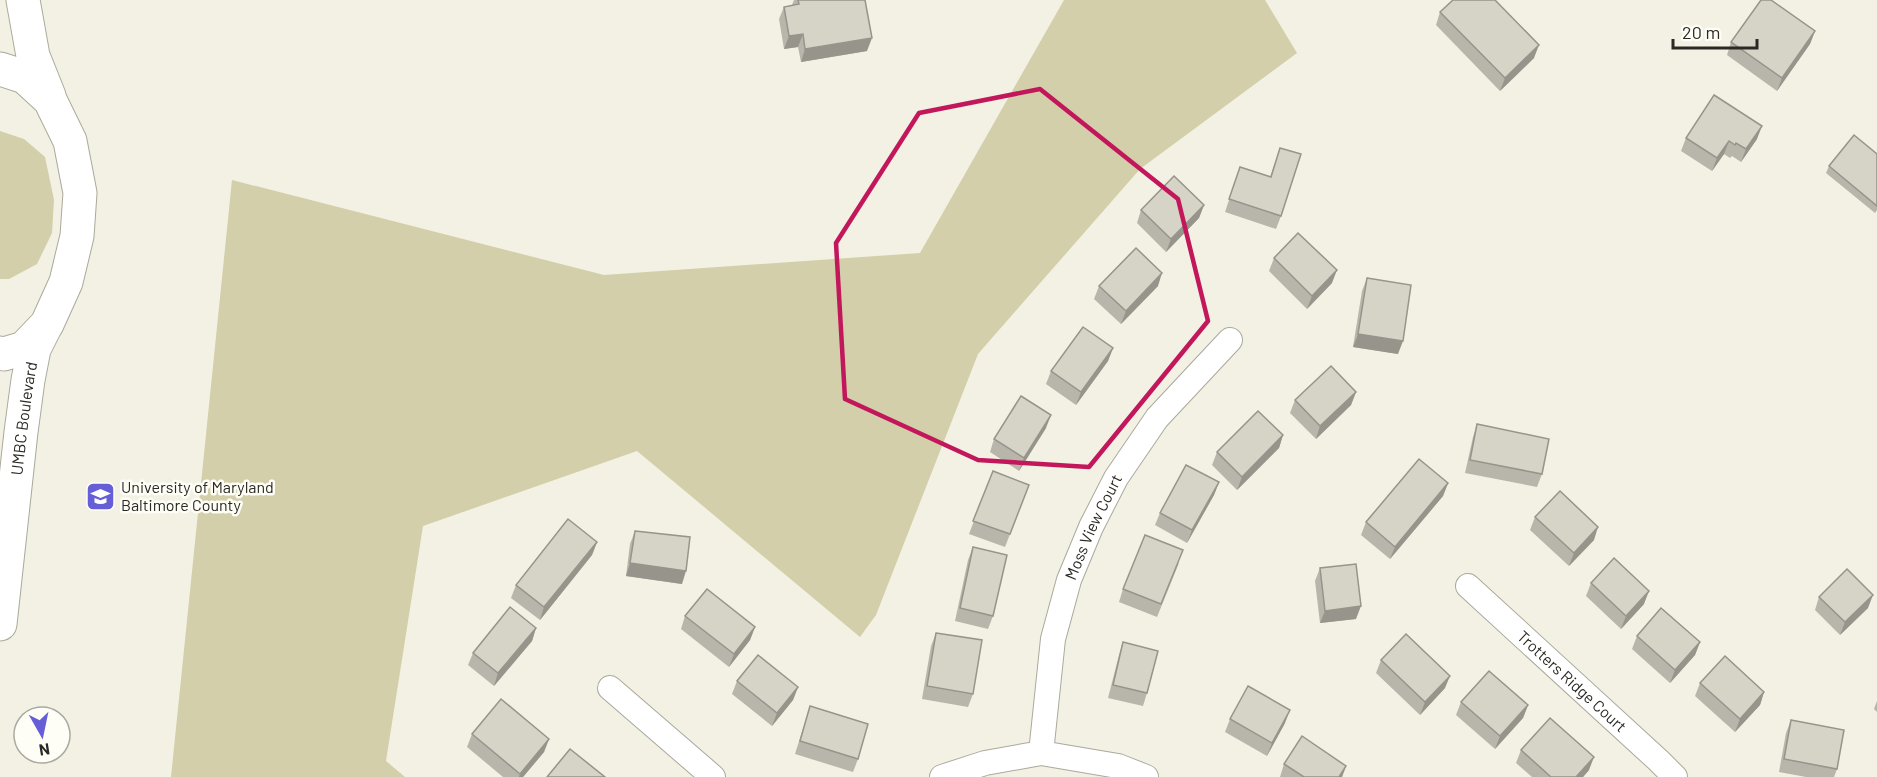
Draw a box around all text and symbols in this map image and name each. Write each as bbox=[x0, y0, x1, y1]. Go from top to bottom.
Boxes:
scale bar bbox=[1673, 12, 1757, 50]
text: 20 m bbox=[1682, 21, 1720, 43]
street label: UMBC Boulevard bbox=[6, 360, 40, 476]
street label: Moss View Court bbox=[1060, 471, 1125, 582]
place label: University of Maryland Baltimore County bbox=[121, 477, 274, 514]
school or university icon: University of Maryland Baltimore County bbox=[84, 480, 116, 512]
street label: Trotters Ridge Court bbox=[1514, 626, 1631, 736]
north arrow bbox=[12, 705, 72, 765]
text: N bbox=[38, 740, 51, 761]

